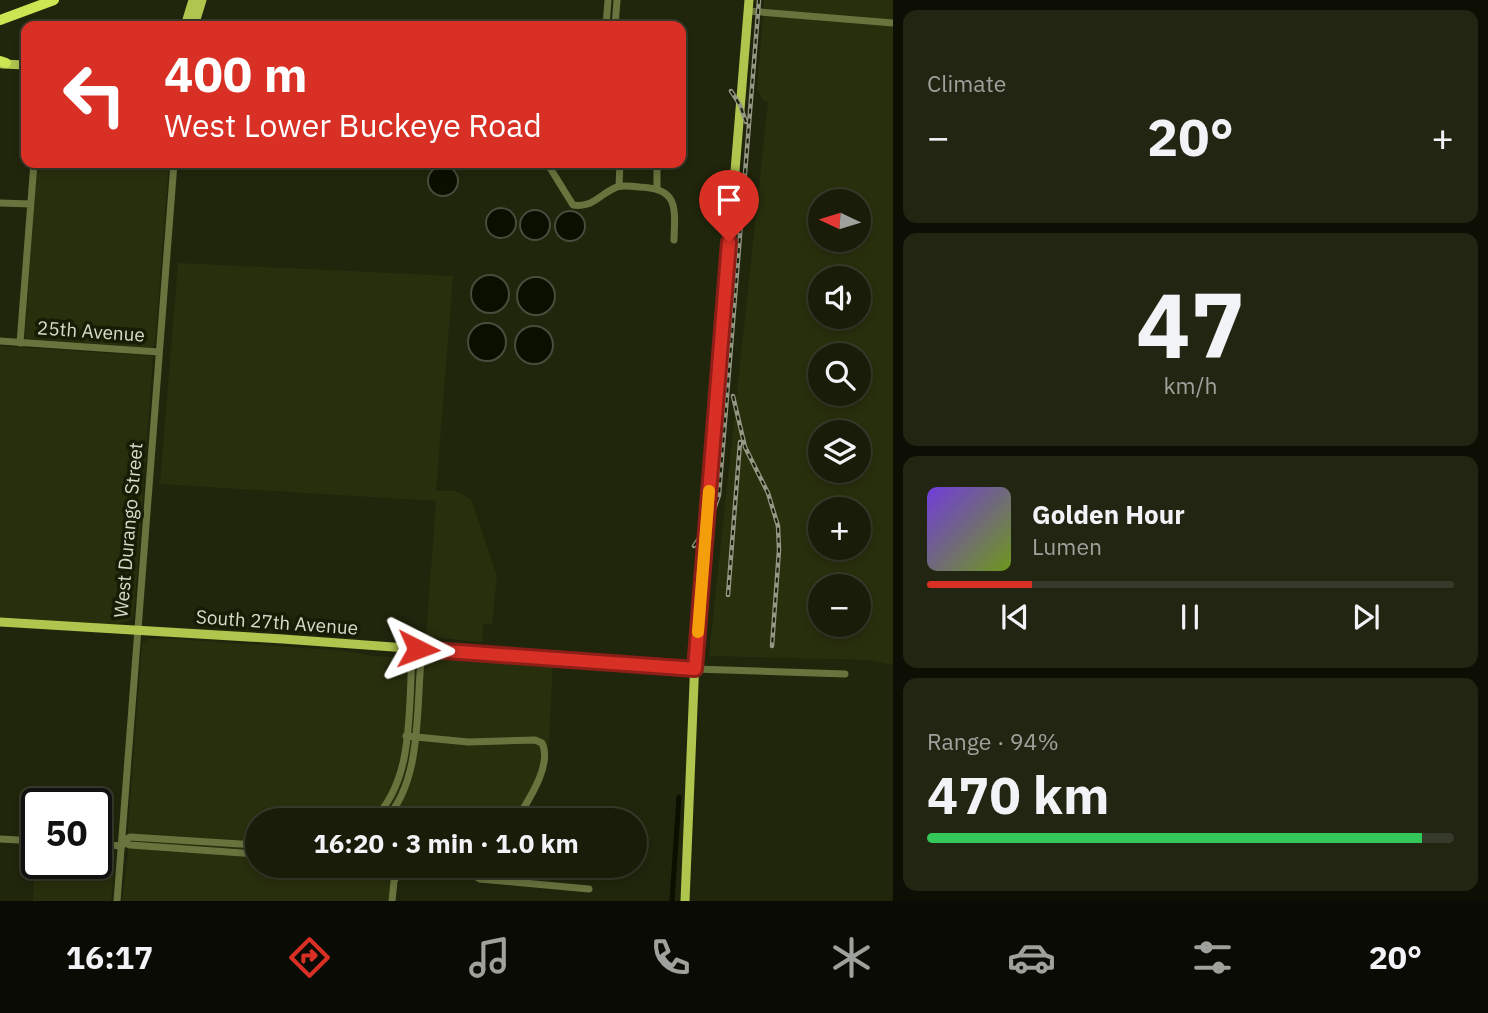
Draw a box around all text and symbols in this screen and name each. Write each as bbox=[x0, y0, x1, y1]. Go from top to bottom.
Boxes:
text: 400 m bbox=[164, 42, 308, 105]
icon: left bbox=[49, 49, 140, 140]
text: Climate bbox=[927, 68, 1006, 98]
text: 20° bbox=[1147, 103, 1234, 170]
text: West Lower Buckeye Road bbox=[164, 104, 542, 146]
text: − bbox=[927, 112, 950, 161]
text: + bbox=[1431, 112, 1454, 161]
pin bbox=[699, 170, 759, 242]
icon: arrive bbox=[710, 181, 748, 219]
north arrow bbox=[808, 189, 872, 252]
map controls bbox=[808, 189, 871, 637]
text: 47 bbox=[1136, 265, 1245, 383]
button: sound bbox=[808, 266, 871, 329]
street label: 25th Avenue bbox=[36, 315, 146, 347]
button: search bbox=[808, 343, 871, 406]
text: km/h bbox=[1163, 370, 1218, 400]
button: layers bbox=[808, 420, 871, 483]
street label: West Durango Street bbox=[108, 441, 148, 619]
button: + bbox=[808, 497, 871, 560]
text: Golden Hour bbox=[1032, 497, 1185, 531]
text: Lumen bbox=[1032, 531, 1102, 561]
button: − bbox=[808, 574, 871, 637]
icon: previous bbox=[996, 598, 1034, 636]
icon: pause bbox=[1171, 598, 1209, 636]
icon: next bbox=[1347, 598, 1385, 636]
street label: South 27th Avenue bbox=[195, 604, 359, 640]
position arrow bbox=[381, 612, 455, 686]
text: Range · 94% bbox=[927, 726, 1059, 756]
text: 470 km bbox=[927, 761, 1109, 828]
speed limit sign: 50 bbox=[21, 788, 112, 879]
text: 16:20 · 3 min · 1.0 km bbox=[313, 826, 579, 860]
icon: directions bbox=[285, 933, 334, 982]
icon: music bbox=[465, 933, 514, 982]
icon: phone bbox=[646, 933, 695, 982]
icon: climate bbox=[827, 933, 876, 982]
icon: car bbox=[1007, 933, 1056, 982]
icon: filters bbox=[1188, 933, 1237, 982]
text: 16:17 bbox=[66, 936, 153, 978]
text: 20° bbox=[1369, 936, 1422, 978]

